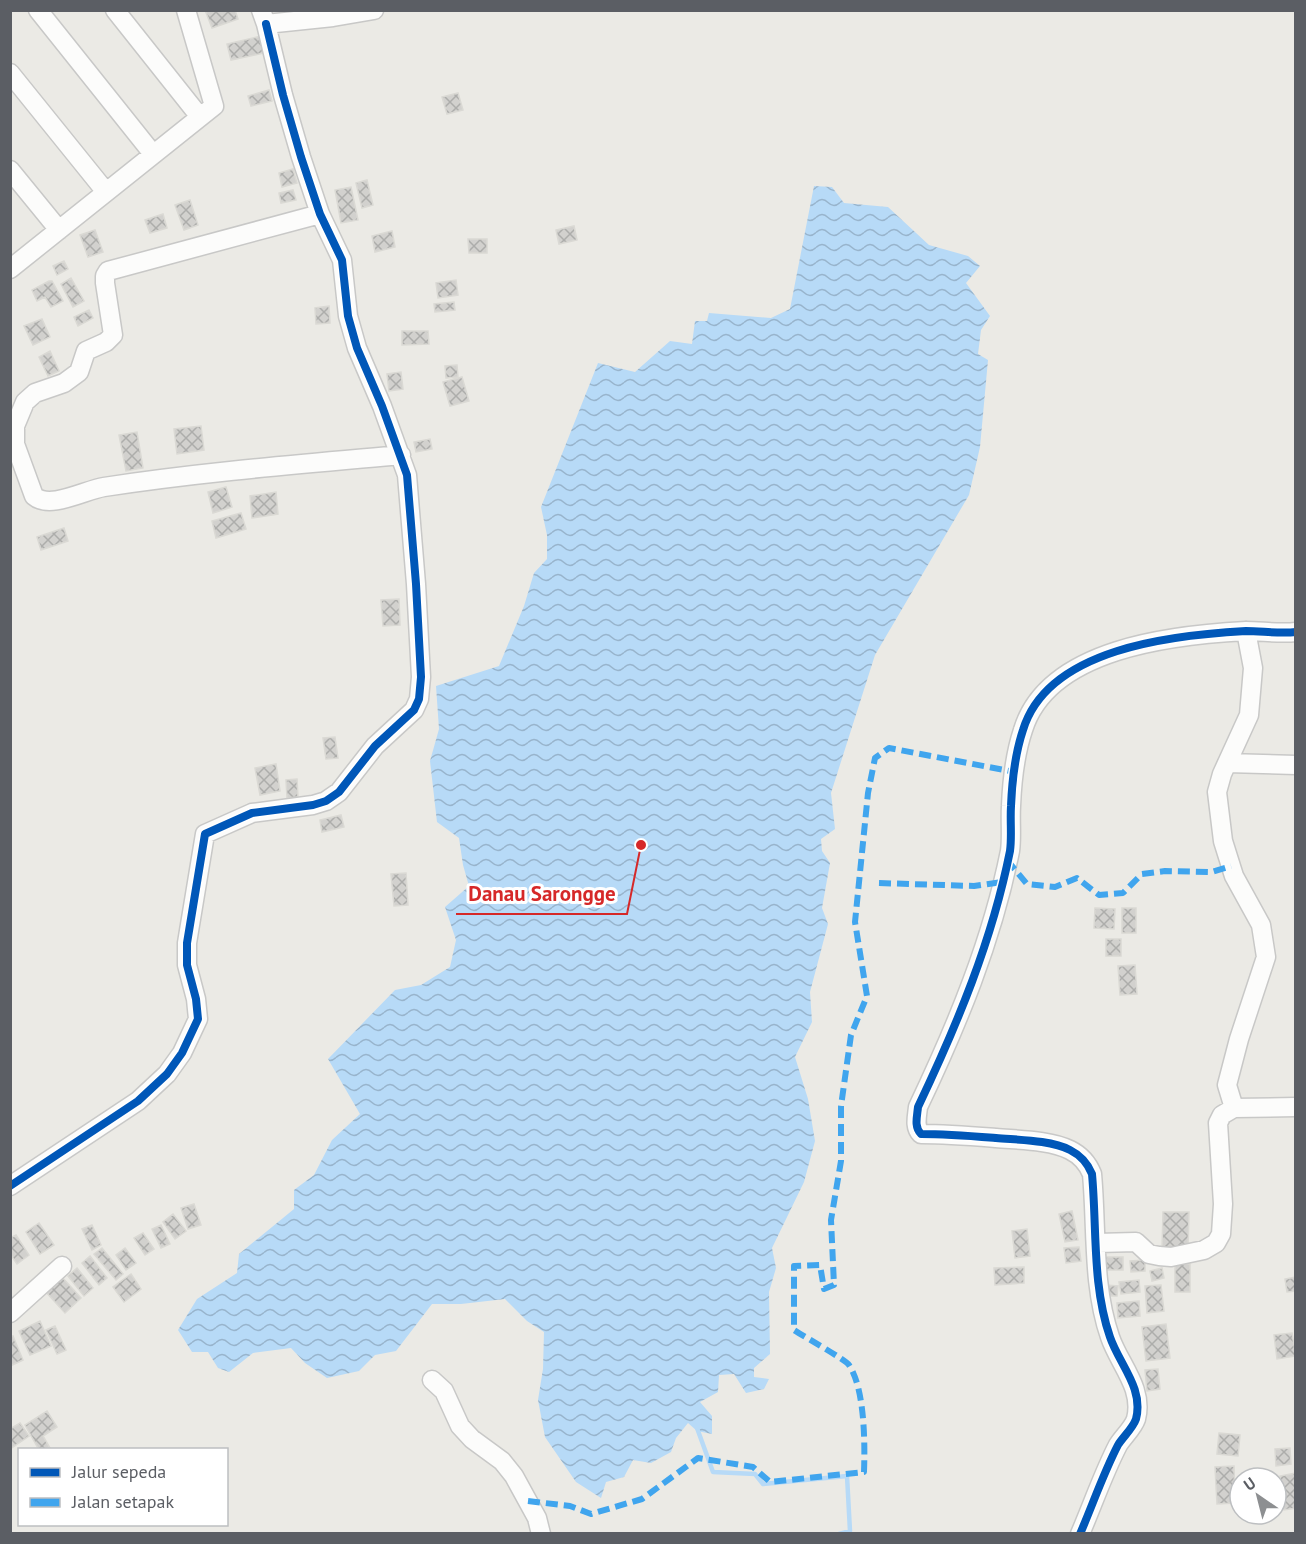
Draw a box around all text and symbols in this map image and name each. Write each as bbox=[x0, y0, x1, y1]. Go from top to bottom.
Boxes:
callout: Danau Sarongge bbox=[456, 875, 627, 914]
text: Danau Sarongge bbox=[468, 880, 616, 907]
legend bbox=[18, 1448, 228, 1526]
text: Jalur sepeda bbox=[71, 1460, 166, 1483]
north arrow bbox=[1228, 1466, 1288, 1526]
text: U bbox=[1240, 1473, 1259, 1495]
text: Jalan setapak bbox=[71, 1490, 174, 1513]

